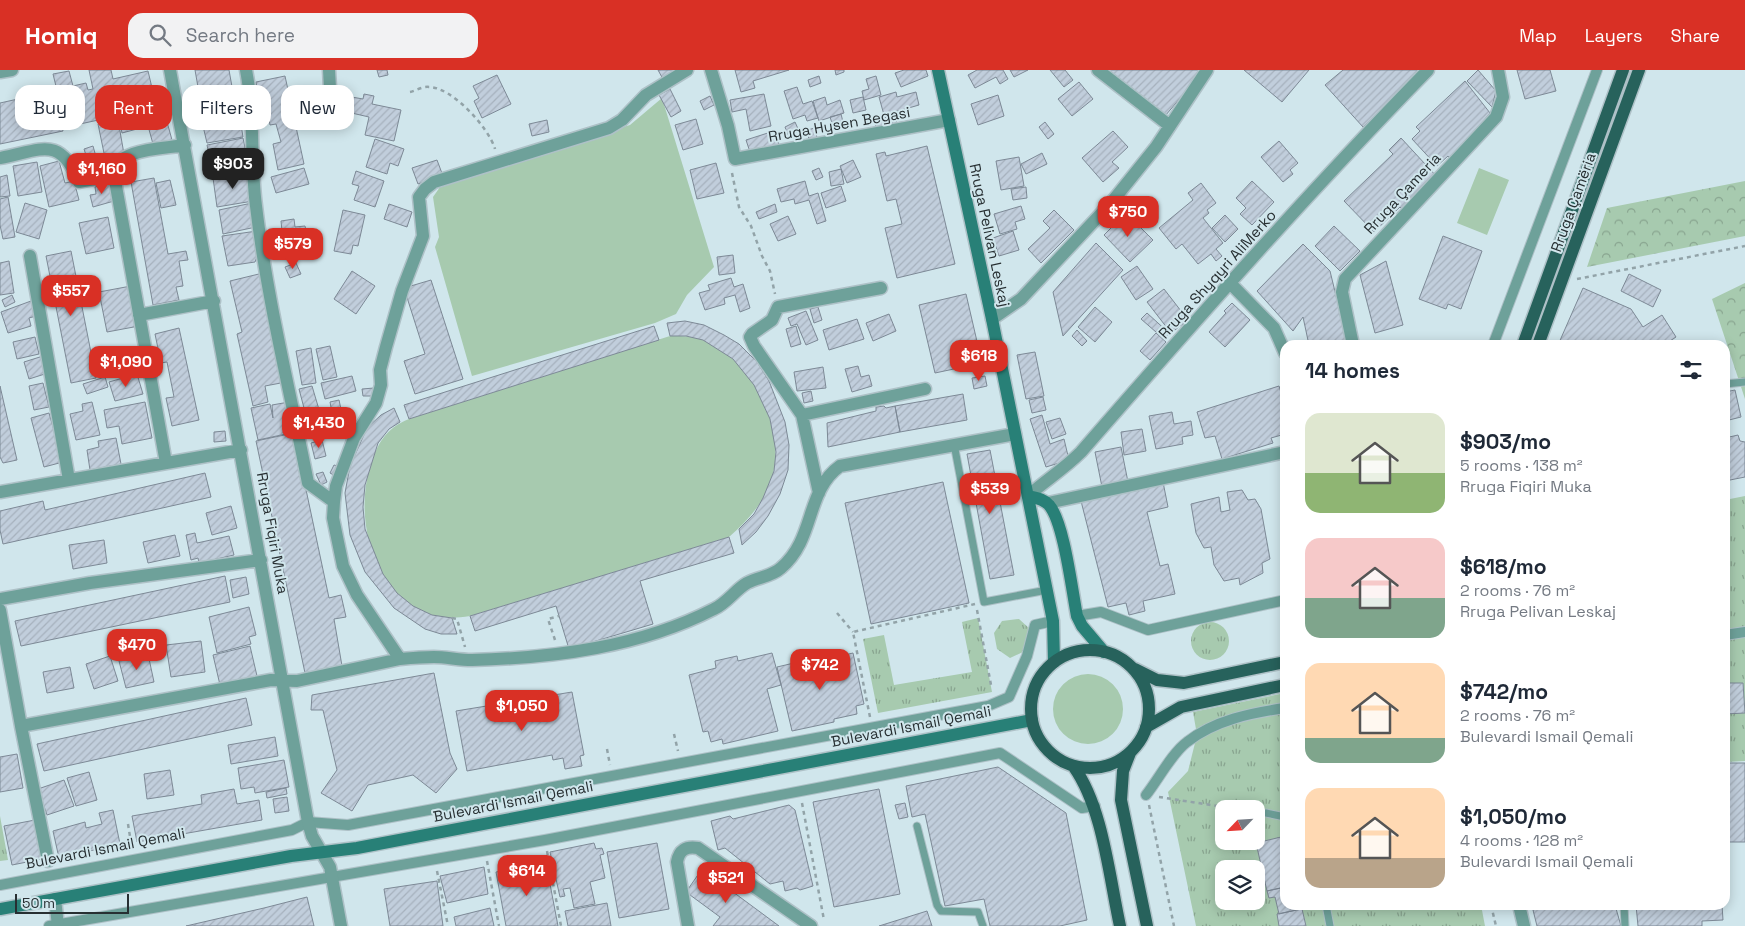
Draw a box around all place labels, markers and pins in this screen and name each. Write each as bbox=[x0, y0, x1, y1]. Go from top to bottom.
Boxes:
pin: $903 bbox=[203, 148, 263, 190]
pin: $1,160 bbox=[61, 152, 143, 195]
pin: $750 bbox=[1098, 196, 1158, 238]
pin: $579 bbox=[263, 228, 323, 270]
pin: $557 bbox=[41, 274, 101, 317]
pin: $618 bbox=[949, 340, 1009, 382]
pin: $1,090 bbox=[85, 346, 167, 388]
pin: $1,430 bbox=[278, 406, 360, 449]
pin: $539 bbox=[960, 472, 1020, 515]
pin: $470 bbox=[107, 628, 167, 671]
pin: $742 bbox=[790, 648, 850, 691]
pin: $1,050 bbox=[481, 690, 563, 732]
pin: $614 bbox=[497, 854, 557, 897]
pin: $521 bbox=[696, 862, 756, 904]

